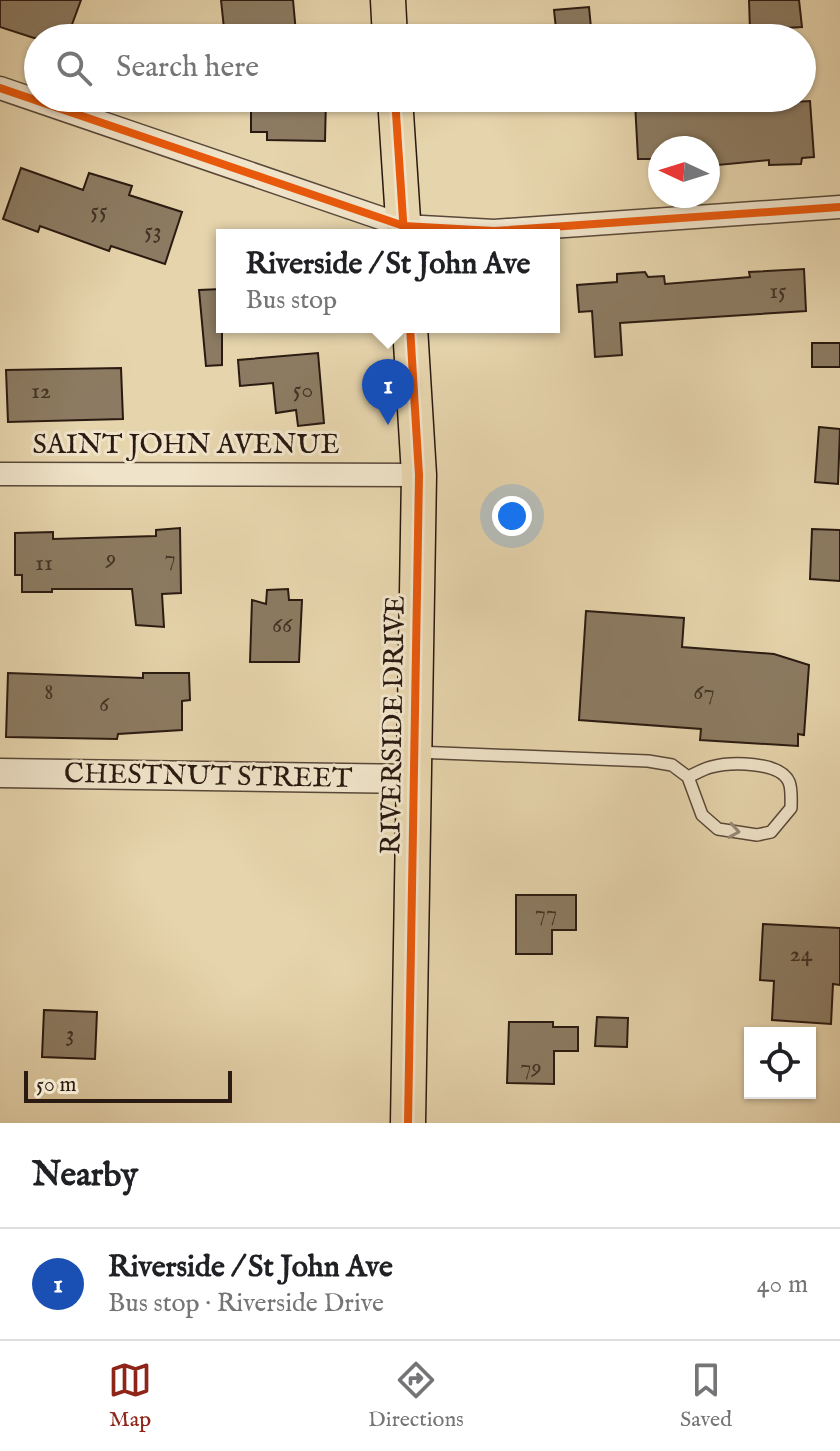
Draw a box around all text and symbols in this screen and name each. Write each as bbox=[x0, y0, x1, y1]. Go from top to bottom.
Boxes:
search box bbox=[24, 24, 816, 112]
icon: search bbox=[52, 46, 96, 90]
text: Search here bbox=[116, 49, 259, 87]
north arrow bbox=[648, 136, 720, 208]
house number: 55 bbox=[90, 196, 108, 227]
house number: 53 bbox=[144, 216, 162, 247]
popup bbox=[216, 229, 560, 333]
text: Riverside / St John Ave bbox=[246, 246, 530, 284]
house number: 15 bbox=[769, 276, 787, 307]
text: Bus stop bbox=[246, 284, 337, 317]
pin: 1 bbox=[362, 359, 414, 425]
house number: 50 bbox=[293, 375, 313, 406]
house number: 12 bbox=[31, 376, 51, 407]
street label: SAINT JOHN AVENUE bbox=[32, 428, 340, 463]
your location bbox=[492, 496, 532, 536]
house number: 9 bbox=[105, 543, 116, 574]
house number: 7 bbox=[164, 543, 176, 574]
house number: 11 bbox=[35, 548, 53, 579]
street label: RIVERSIDE DRIVE bbox=[374, 595, 414, 855]
house number: 66 bbox=[272, 610, 293, 641]
house number: 8 bbox=[44, 677, 54, 708]
house number: 67 bbox=[693, 677, 715, 708]
house number: 6 bbox=[99, 689, 110, 720]
street label: CHESTNUT STREET bbox=[64, 757, 353, 797]
one-way arrow bbox=[728, 822, 741, 839]
house number: 77 bbox=[535, 898, 557, 929]
house number: 24 bbox=[789, 939, 813, 970]
house number: 3 bbox=[66, 1019, 74, 1050]
map controls bbox=[744, 1027, 816, 1099]
button: locate bbox=[744, 1027, 816, 1099]
house number: 79 bbox=[520, 1052, 542, 1083]
scale bar bbox=[24, 1067, 232, 1103]
text: 50 m bbox=[36, 1071, 77, 1099]
text: Nearby bbox=[32, 1154, 138, 1197]
text: Riverside / St John Ave bbox=[108, 1249, 393, 1287]
text: 1 bbox=[53, 1268, 63, 1301]
text: 40 m bbox=[757, 1268, 808, 1301]
text: Bus stop · Riverside Drive bbox=[108, 1287, 384, 1320]
tab: Map bbox=[108, 1358, 152, 1434]
tab: Directions bbox=[368, 1358, 464, 1434]
tab: Saved bbox=[680, 1358, 732, 1434]

